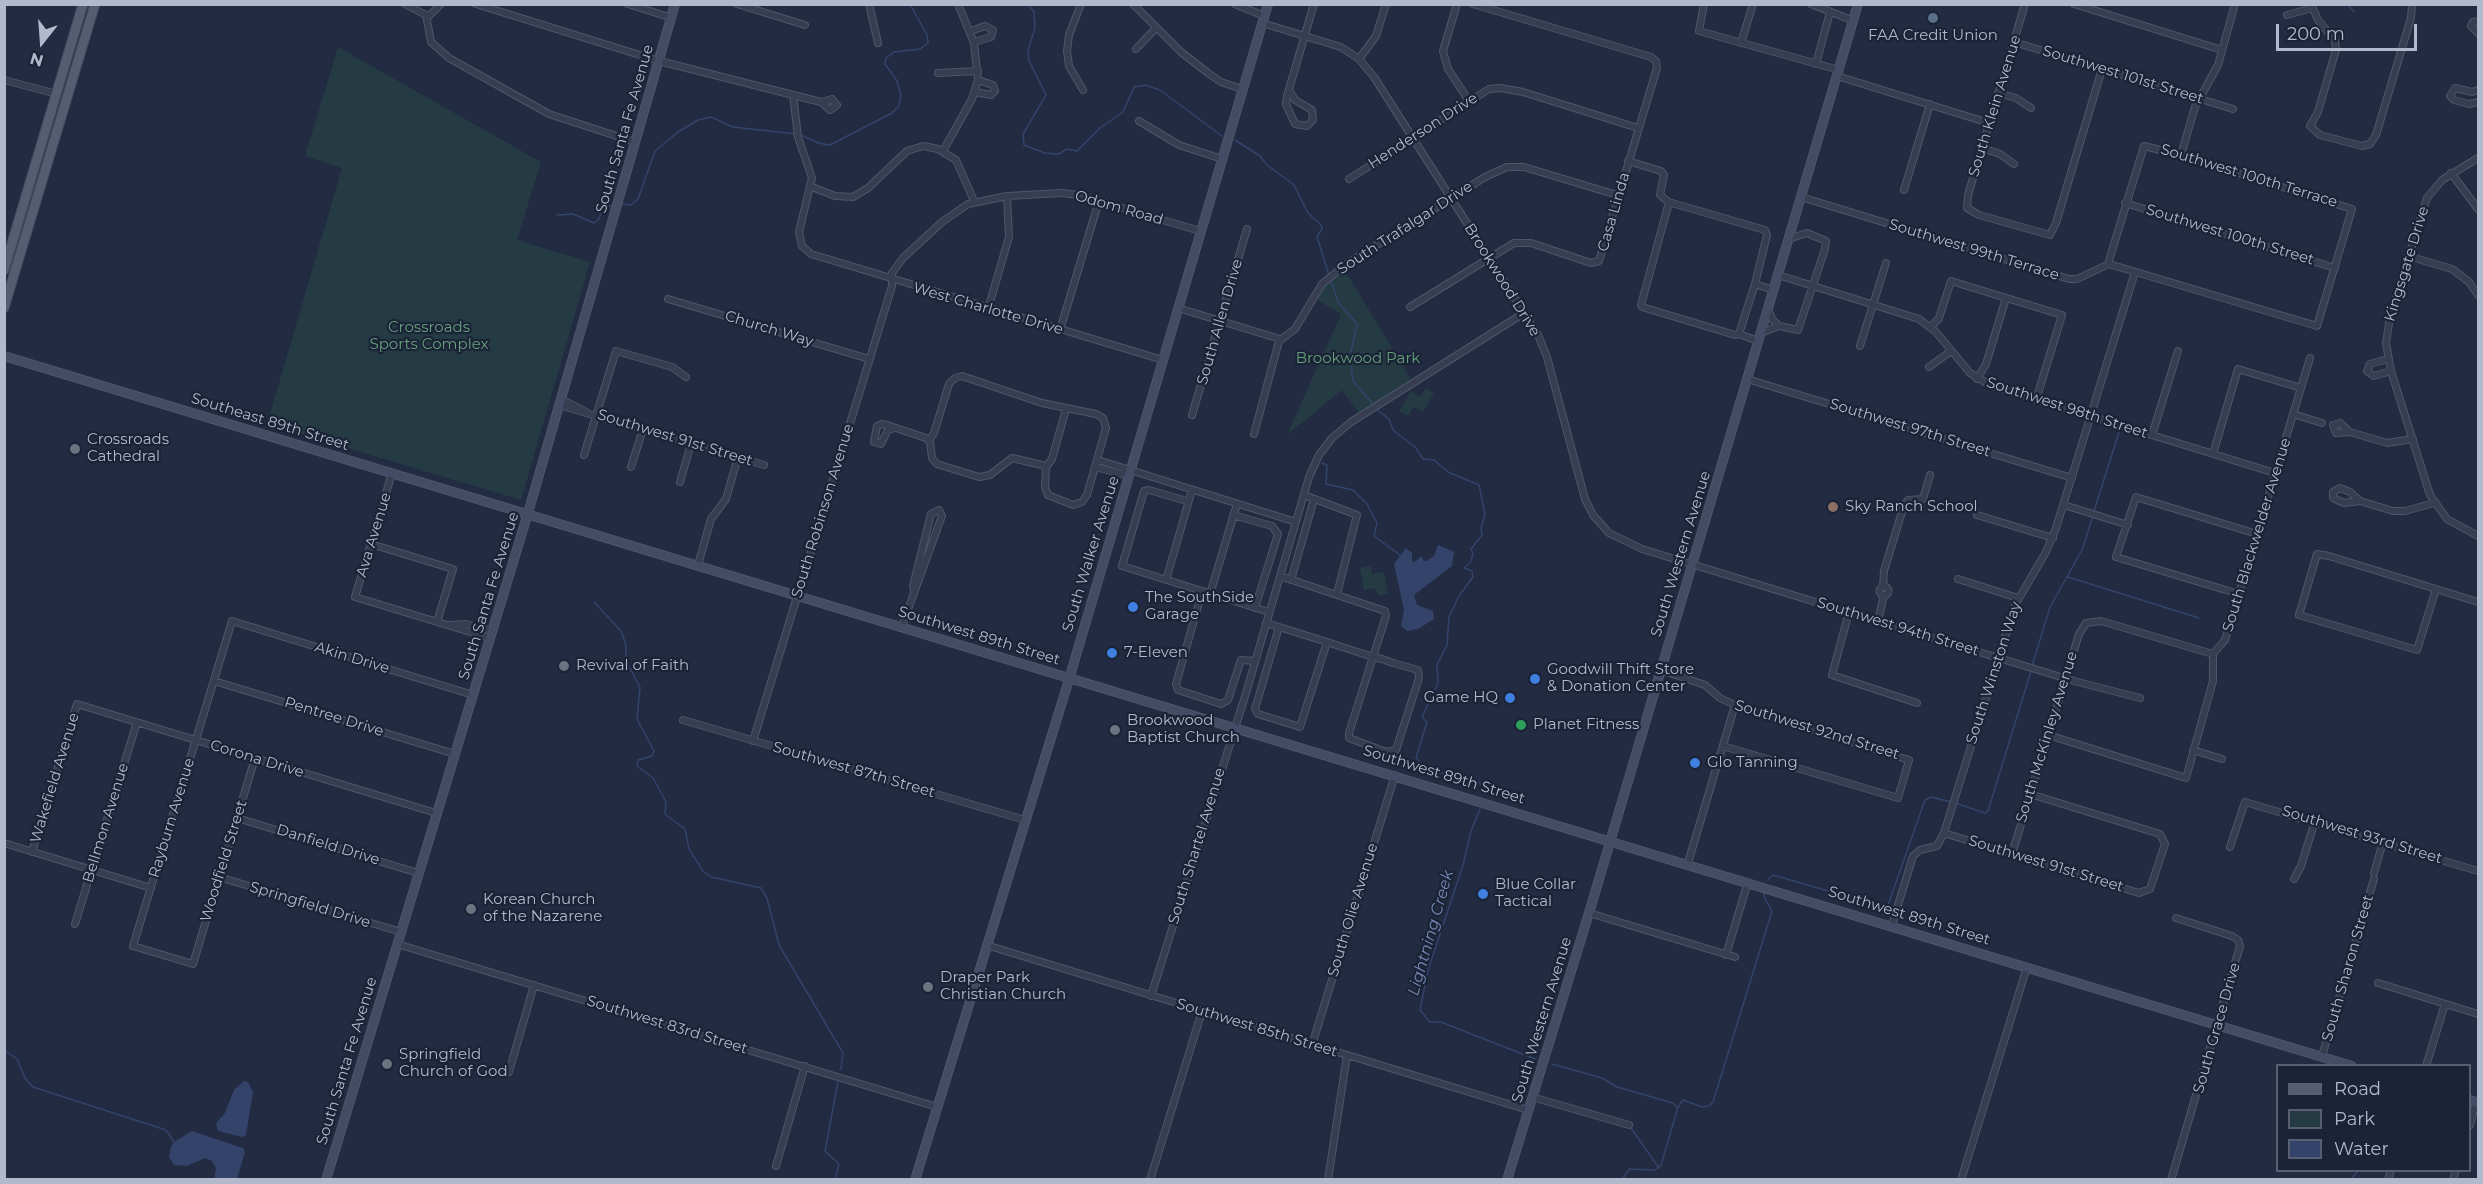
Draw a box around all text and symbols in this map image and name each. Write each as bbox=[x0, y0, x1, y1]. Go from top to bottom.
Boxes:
marker: FAA Credit Union bbox=[1926, 11, 1940, 25]
north arrow bbox=[12, 12, 72, 72]
scale bar bbox=[2279, 12, 2420, 50]
text: 200 m bbox=[2287, 23, 2345, 45]
place label: FAA Credit Union bbox=[1868, 27, 1998, 45]
street label: South Klein Avenue bbox=[1965, 33, 2025, 179]
street label: Southwest 101st Street bbox=[2040, 42, 2206, 108]
street label: South Santa Fe Avenue bbox=[592, 43, 658, 215]
text: N bbox=[28, 49, 46, 71]
street label: Henderson Drive bbox=[1365, 89, 1481, 173]
street label: Southwest 100th Terrace bbox=[2158, 140, 2340, 212]
street label: Casa Linda bbox=[1594, 170, 1634, 254]
street label: South Trafalgar Drive bbox=[1334, 178, 1476, 278]
street label: Odom Road bbox=[1073, 187, 1165, 229]
street label: Southwest 100th Street bbox=[2144, 201, 2316, 269]
street label: Kingsgate Drive bbox=[2381, 204, 2433, 324]
street label: Southwest 99th Terrace bbox=[1887, 216, 2061, 284]
street label: Brookwood Drive bbox=[1460, 220, 1544, 340]
street label: South Allen Drive bbox=[1193, 257, 1247, 387]
street label: West Charlotte Drive bbox=[911, 279, 1065, 339]
street label: Church Way bbox=[723, 307, 815, 351]
park label: Crossroads Sports Complex bbox=[369, 319, 489, 354]
park label: Brookwood Park bbox=[1296, 350, 1420, 368]
street label: Southwest 98th Street bbox=[1984, 373, 2150, 443]
street label: Southeast 89th Street bbox=[189, 389, 351, 455]
street label: Southwest 97th Street bbox=[1827, 395, 1993, 461]
street label: Southwest 91st Street bbox=[595, 406, 755, 470]
street label: South Robinson Avenue bbox=[788, 422, 858, 600]
place label: Crossroads Cathedral bbox=[87, 431, 169, 466]
street label: South Blackwelder Avenue bbox=[2219, 436, 2295, 634]
marker: Crossroads Cathedral bbox=[68, 442, 82, 456]
street label: South Western Avenue bbox=[1647, 469, 1715, 639]
street label: South Walker Avenue bbox=[1059, 474, 1123, 634]
street label: Ava Avenue bbox=[353, 490, 395, 580]
place label: Sky Ranch School bbox=[1845, 498, 1978, 516]
marker: Sky Ranch School bbox=[1826, 500, 1840, 514]
street label: South Santa Fe Avenue bbox=[455, 510, 523, 682]
place label: The SouthSide Garage bbox=[1145, 589, 1254, 624]
street label: Southwest 94th Street bbox=[1815, 594, 1981, 660]
marker: The SouthSide Garage bbox=[1126, 600, 1140, 614]
street label: South Winston Way bbox=[1962, 600, 2026, 746]
street label: Southwest 89th Street bbox=[896, 603, 1062, 669]
street label: Akin Drive bbox=[312, 638, 392, 678]
place label: 7-Eleven bbox=[1124, 644, 1188, 662]
marker: 7-Eleven bbox=[1105, 646, 1119, 660]
street label: South McKinley Avenue bbox=[2012, 649, 2082, 825]
place label: Revival of Faith bbox=[576, 657, 689, 675]
marker: Revival of Faith bbox=[557, 659, 571, 673]
place label: Goodwill Thift Store & Donation Center bbox=[1547, 661, 1694, 696]
marker: Goodwill Thift Store & Donation Center bbox=[1528, 672, 1542, 686]
place label: Game HQ bbox=[1424, 689, 1498, 707]
marker: Game HQ bbox=[1503, 691, 1517, 705]
street label: Pentree Drive bbox=[282, 693, 386, 741]
street label: Southwest 92nd Street bbox=[1732, 696, 1902, 764]
street label: Wakefield Avenue bbox=[27, 711, 83, 845]
place label: Brookwood Baptist Church bbox=[1127, 712, 1240, 747]
place label: Planet Fitness bbox=[1533, 716, 1639, 734]
marker: Planet Fitness bbox=[1514, 718, 1528, 732]
marker: Brookwood Baptist Church bbox=[1108, 723, 1122, 737]
street label: Corona Drive bbox=[208, 736, 306, 782]
street label: Southwest 87th Street bbox=[771, 738, 937, 802]
street label: Southwest 89th Street bbox=[1361, 742, 1527, 808]
place label: Glo Tanning bbox=[1707, 754, 1798, 772]
street label: Rayburn Avenue bbox=[145, 756, 199, 880]
marker: Glo Tanning bbox=[1688, 756, 1702, 770]
street label: Bellmon Avenue bbox=[79, 761, 133, 885]
street label: South Shartel Avenue bbox=[1165, 766, 1229, 926]
street label: Woodfield Street bbox=[197, 798, 251, 924]
street label: Southwest 93rd Street bbox=[2280, 802, 2444, 868]
street label: Danfield Drive bbox=[274, 821, 382, 869]
street label: Southwest 91st Street bbox=[1966, 832, 2126, 896]
street label: South Olie Avenue bbox=[1324, 841, 1382, 979]
water label: Lightning Creek bbox=[1404, 868, 1458, 998]
place label: Blue Collar Tactical bbox=[1495, 876, 1576, 911]
street label: Springfield Drive bbox=[247, 878, 373, 932]
street label: Southwest 89th Street bbox=[1826, 883, 1992, 949]
marker: Blue Collar Tactical bbox=[1476, 887, 1490, 901]
place label: Korean Church of the Nazarene bbox=[483, 891, 602, 926]
street label: South Sharon Street bbox=[2318, 893, 2378, 1043]
marker: Korean Church of the Nazarene bbox=[464, 902, 478, 916]
street label: South Western Avenue bbox=[1508, 935, 1576, 1105]
street label: South Grace Drive bbox=[2190, 960, 2244, 1096]
place label: Draper Park Christian Church bbox=[940, 969, 1066, 1004]
street label: South Santa Fe Avenue bbox=[313, 975, 381, 1147]
marker: Draper Park Christian Church bbox=[921, 980, 935, 994]
street label: Southwest 83rd Street bbox=[584, 992, 750, 1058]
street label: Southwest 85th Street bbox=[1174, 995, 1340, 1061]
place label: Springfield Church of God bbox=[399, 1046, 508, 1081]
marker: Springfield Church of God bbox=[380, 1057, 394, 1071]
legend bbox=[2276, 1064, 2471, 1172]
text: Road bbox=[2334, 1078, 2381, 1100]
text: Park bbox=[2334, 1108, 2375, 1130]
text: Water bbox=[2334, 1138, 2389, 1160]

